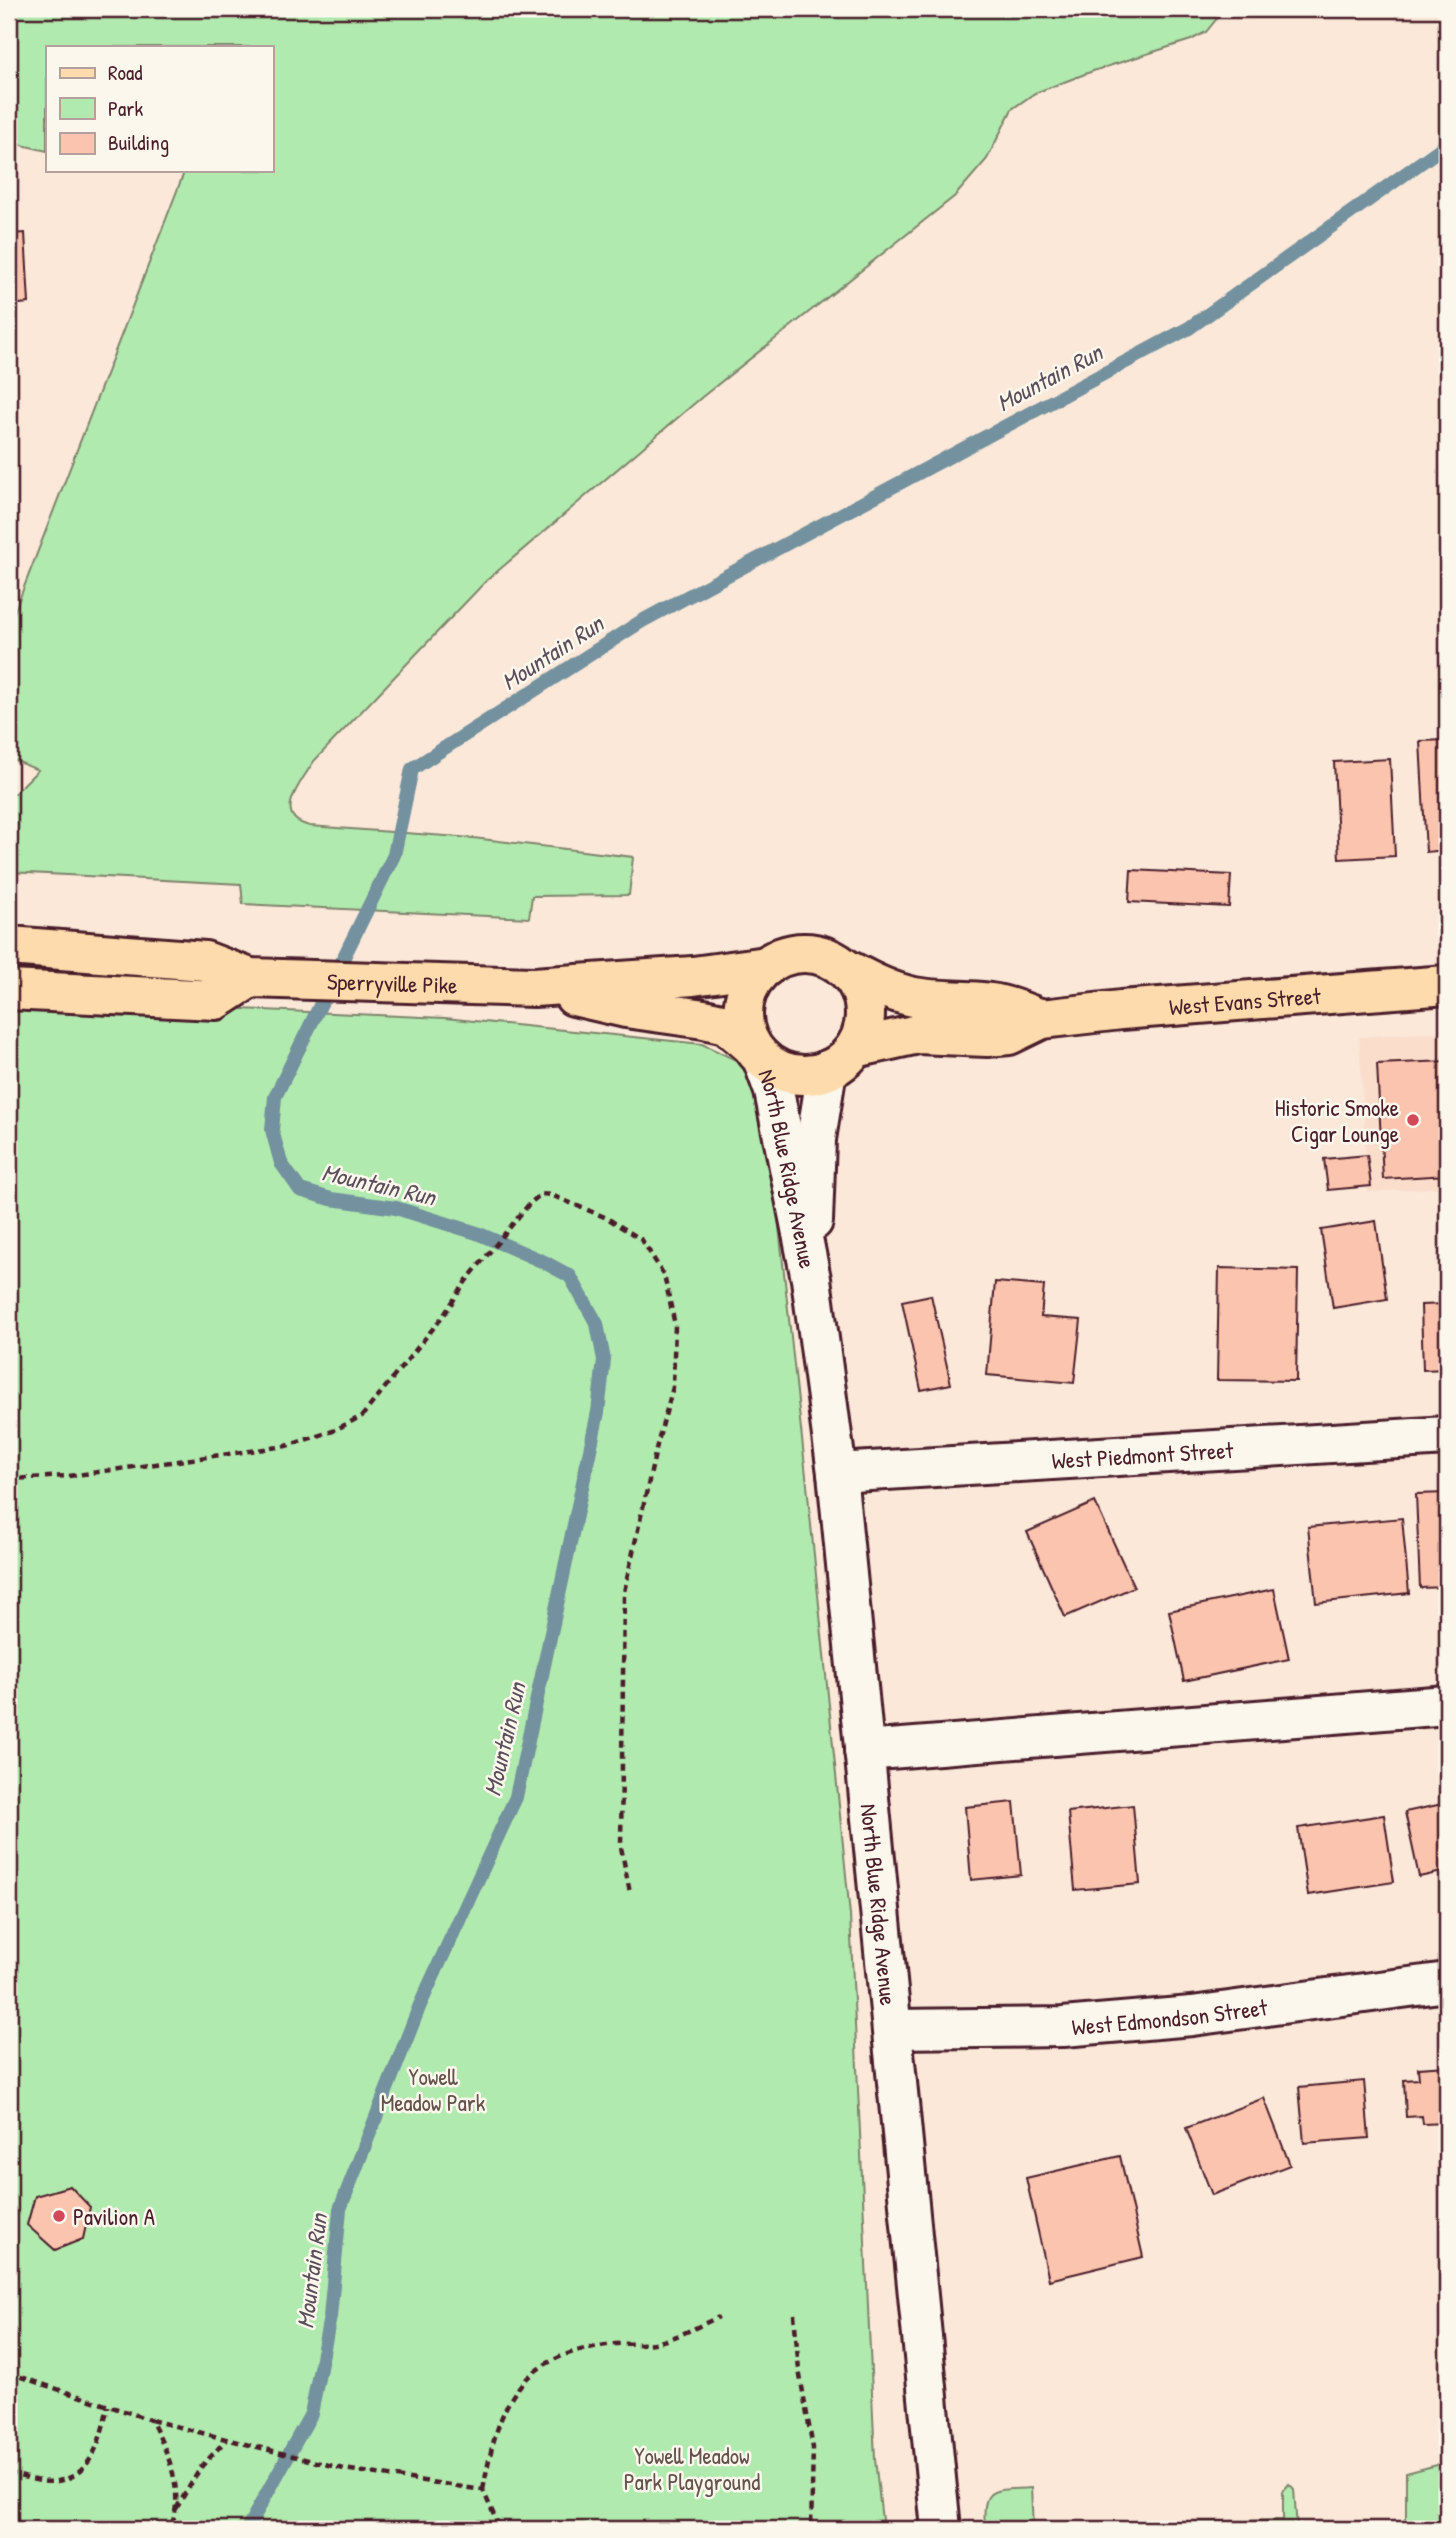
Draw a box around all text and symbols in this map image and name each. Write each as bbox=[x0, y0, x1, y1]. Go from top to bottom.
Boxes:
legend bbox=[46, 46, 273, 172]
text: Road bbox=[108, 58, 142, 87]
text: Park bbox=[108, 94, 143, 123]
text: Building bbox=[108, 128, 169, 157]
water label: Mountain Run bbox=[991, 335, 1109, 418]
water label: Mountain Run bbox=[495, 606, 611, 697]
street label: Sperryville Pike bbox=[326, 965, 458, 1000]
street label: West Evans Street bbox=[1168, 979, 1323, 1022]
street label: North Blue Ridge Avenue bbox=[752, 1065, 824, 1271]
place label: Historic Smoke Cigar Lounge bbox=[1275, 1092, 1399, 1149]
marker: Historic Smoke Cigar Lounge bbox=[1405, 1112, 1421, 1128]
water label: Mountain Run bbox=[319, 1155, 441, 1213]
street label: West Piedmont Street bbox=[1051, 1433, 1235, 1475]
water label: Mountain Run bbox=[475, 1677, 533, 1799]
street label: North Blue Ridge Avenue bbox=[854, 1802, 905, 2007]
street label: West Edmondson Street bbox=[1070, 1990, 1270, 2042]
park label: Yowell Meadow Park bbox=[381, 2061, 486, 2118]
place label: Pavilion A bbox=[73, 2201, 155, 2232]
marker: Pavilion A bbox=[51, 2208, 67, 2224]
water label: Mountain Run bbox=[288, 2210, 334, 2330]
park label: Yowell Meadow Park Playground bbox=[624, 2440, 760, 2497]

